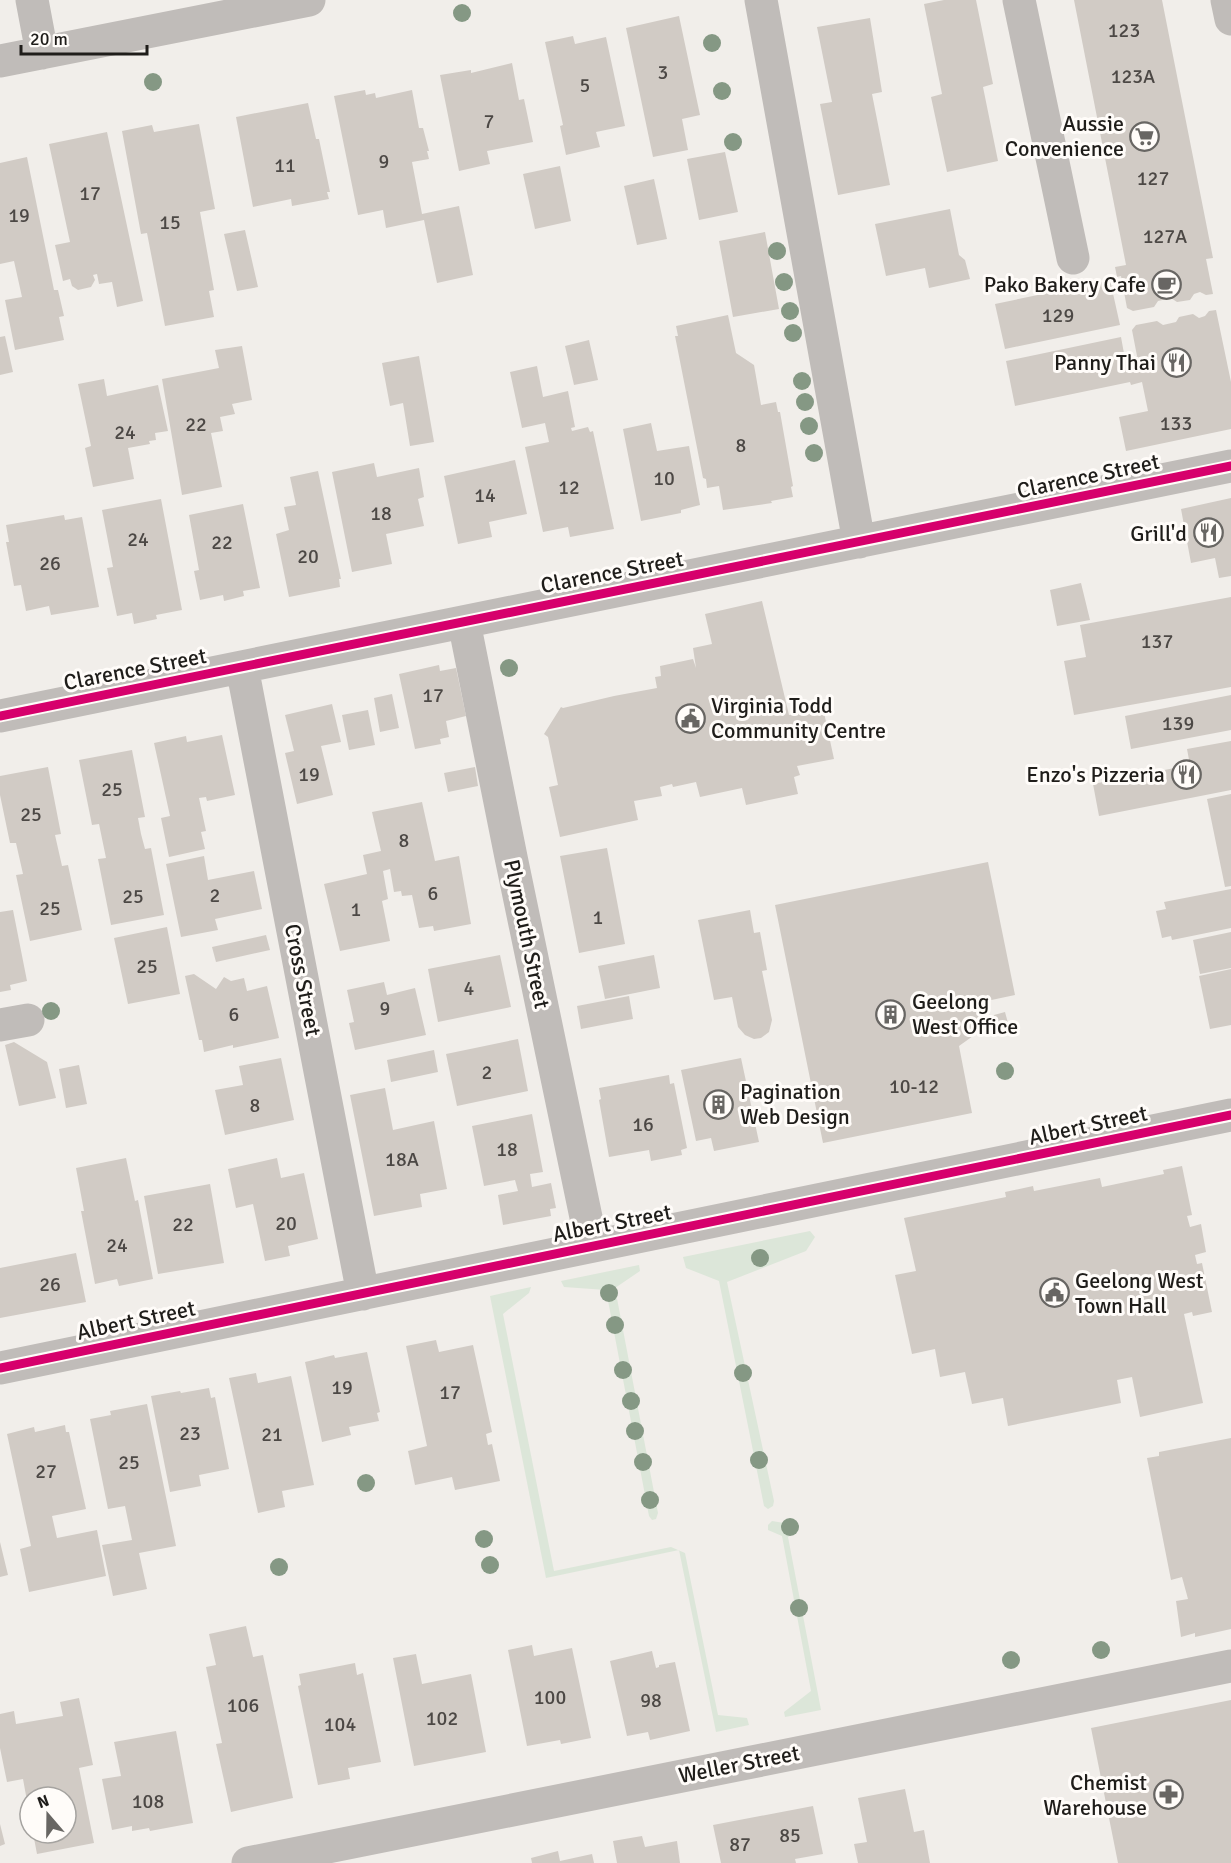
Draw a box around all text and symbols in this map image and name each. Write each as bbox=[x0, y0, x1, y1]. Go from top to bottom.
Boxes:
scale bar bbox=[21, 18, 147, 56]
house number: 123 bbox=[1108, 18, 1140, 43]
text: 20 m bbox=[30, 28, 68, 50]
house number: 3 bbox=[658, 60, 668, 85]
house number: 123A bbox=[1111, 64, 1155, 89]
house number: 5 bbox=[580, 73, 590, 98]
house number: 7 bbox=[484, 109, 494, 134]
place label: Aussie Convenience bbox=[1005, 110, 1124, 162]
supermarket icon: Aussie Convenience bbox=[1129, 120, 1161, 152]
house number: 9 bbox=[379, 149, 389, 174]
house number: 11 bbox=[274, 153, 296, 178]
house number: 127 bbox=[1137, 166, 1169, 191]
house number: 17 bbox=[79, 181, 101, 206]
house number: 19 bbox=[8, 203, 30, 228]
house number: 15 bbox=[159, 210, 181, 235]
house number: 127A bbox=[1143, 224, 1187, 249]
cafe icon: Pako Bakery Cafe bbox=[1151, 268, 1183, 300]
place label: Pako Bakery Cafe bbox=[984, 271, 1146, 298]
house number: 129 bbox=[1042, 303, 1074, 328]
restaurant icon: Panny Thai bbox=[1161, 346, 1193, 378]
place label: Panny Thai bbox=[1054, 349, 1156, 376]
house number: 133 bbox=[1160, 411, 1192, 436]
house number: 22 bbox=[185, 412, 207, 437]
house number: 24 bbox=[114, 420, 136, 445]
house number: 8 bbox=[736, 433, 746, 458]
street label: Clarence Street bbox=[1014, 448, 1162, 504]
house number: 10 bbox=[653, 466, 675, 491]
house number: 12 bbox=[558, 475, 580, 500]
house number: 14 bbox=[474, 483, 496, 508]
house number: 18 bbox=[370, 501, 392, 526]
restaurant icon: Grill'd bbox=[1192, 517, 1224, 549]
place label: Grill'd bbox=[1130, 520, 1187, 547]
house number: 24 bbox=[127, 527, 149, 552]
house number: 22 bbox=[211, 530, 233, 555]
house number: 20 bbox=[297, 544, 319, 569]
street label: Clarence Street bbox=[538, 545, 686, 599]
house number: 26 bbox=[39, 551, 61, 576]
house number: 137 bbox=[1141, 629, 1173, 654]
street label: Clarence Street bbox=[61, 642, 209, 696]
house number: 17 bbox=[422, 683, 444, 708]
place label: Virginia Todd Community Centre bbox=[711, 692, 886, 744]
public building icon: Virginia Todd Community Centre bbox=[674, 702, 706, 734]
house number: 139 bbox=[1162, 711, 1194, 736]
restaurant icon: Enzo's Pizzeria bbox=[1170, 758, 1202, 790]
place label: Enzo's Pizzeria bbox=[1026, 761, 1165, 788]
house number: 19 bbox=[298, 762, 320, 787]
house number: 25 bbox=[101, 777, 123, 802]
house number: 25 bbox=[20, 802, 42, 827]
house number: 8 bbox=[399, 828, 409, 853]
street label: Plymouth Street bbox=[498, 857, 556, 1011]
house number: 6 bbox=[428, 881, 438, 906]
house number: 2 bbox=[210, 883, 220, 908]
house number: 25 bbox=[122, 884, 144, 909]
house number: 25 bbox=[39, 896, 61, 921]
house number: 1 bbox=[351, 897, 361, 922]
house number: 1 bbox=[593, 905, 603, 930]
street label: Cross Street bbox=[279, 922, 327, 1039]
house number: 25 bbox=[136, 954, 158, 979]
house number: 4 bbox=[464, 976, 475, 1001]
place label: Geelong West Office bbox=[912, 988, 1018, 1040]
house number: 9 bbox=[380, 996, 390, 1021]
building icon: Geelong West Office bbox=[875, 998, 907, 1030]
house number: 6 bbox=[229, 1002, 239, 1027]
house number: 2 bbox=[482, 1060, 492, 1085]
house number: 10-12 bbox=[889, 1074, 939, 1099]
place label: Pagination Web Design bbox=[740, 1078, 850, 1130]
building icon: Pagination Web Design bbox=[703, 1088, 735, 1120]
house number: 8 bbox=[250, 1093, 260, 1118]
street label: Albert Street bbox=[1026, 1099, 1150, 1151]
house number: 16 bbox=[632, 1112, 654, 1137]
house number: 18 bbox=[496, 1137, 518, 1162]
house number: 18A bbox=[385, 1147, 419, 1172]
street label: Albert Street bbox=[550, 1198, 674, 1248]
house number: 20 bbox=[275, 1211, 297, 1236]
house number: 22 bbox=[172, 1212, 194, 1237]
house number: 24 bbox=[106, 1233, 128, 1258]
place label: Geelong West Town Hall bbox=[1075, 1267, 1204, 1319]
house number: 26 bbox=[39, 1272, 61, 1297]
public building icon: Geelong West Town Hall bbox=[1038, 1277, 1070, 1309]
street label: Albert Street bbox=[74, 1294, 198, 1346]
house number: 19 bbox=[331, 1375, 353, 1400]
house number: 17 bbox=[439, 1380, 461, 1405]
house number: 23 bbox=[179, 1421, 201, 1446]
house number: 21 bbox=[261, 1422, 283, 1447]
house number: 25 bbox=[118, 1450, 140, 1475]
house number: 27 bbox=[35, 1459, 57, 1484]
house number: 100 bbox=[534, 1685, 566, 1710]
house number: 98 bbox=[640, 1688, 662, 1713]
house number: 106 bbox=[227, 1693, 259, 1718]
house number: 102 bbox=[426, 1706, 458, 1731]
house number: 104 bbox=[324, 1712, 356, 1737]
street label: Weller Street bbox=[676, 1739, 802, 1789]
place label: Chemist Warehouse bbox=[1043, 1769, 1147, 1821]
pharmacy icon: Chemist Warehouse bbox=[1152, 1779, 1184, 1811]
north arrow bbox=[18, 1785, 78, 1845]
house number: 108 bbox=[132, 1789, 164, 1814]
text: N bbox=[35, 1791, 52, 1813]
house number: 85 bbox=[779, 1823, 801, 1848]
house number: 87 bbox=[729, 1832, 751, 1857]

